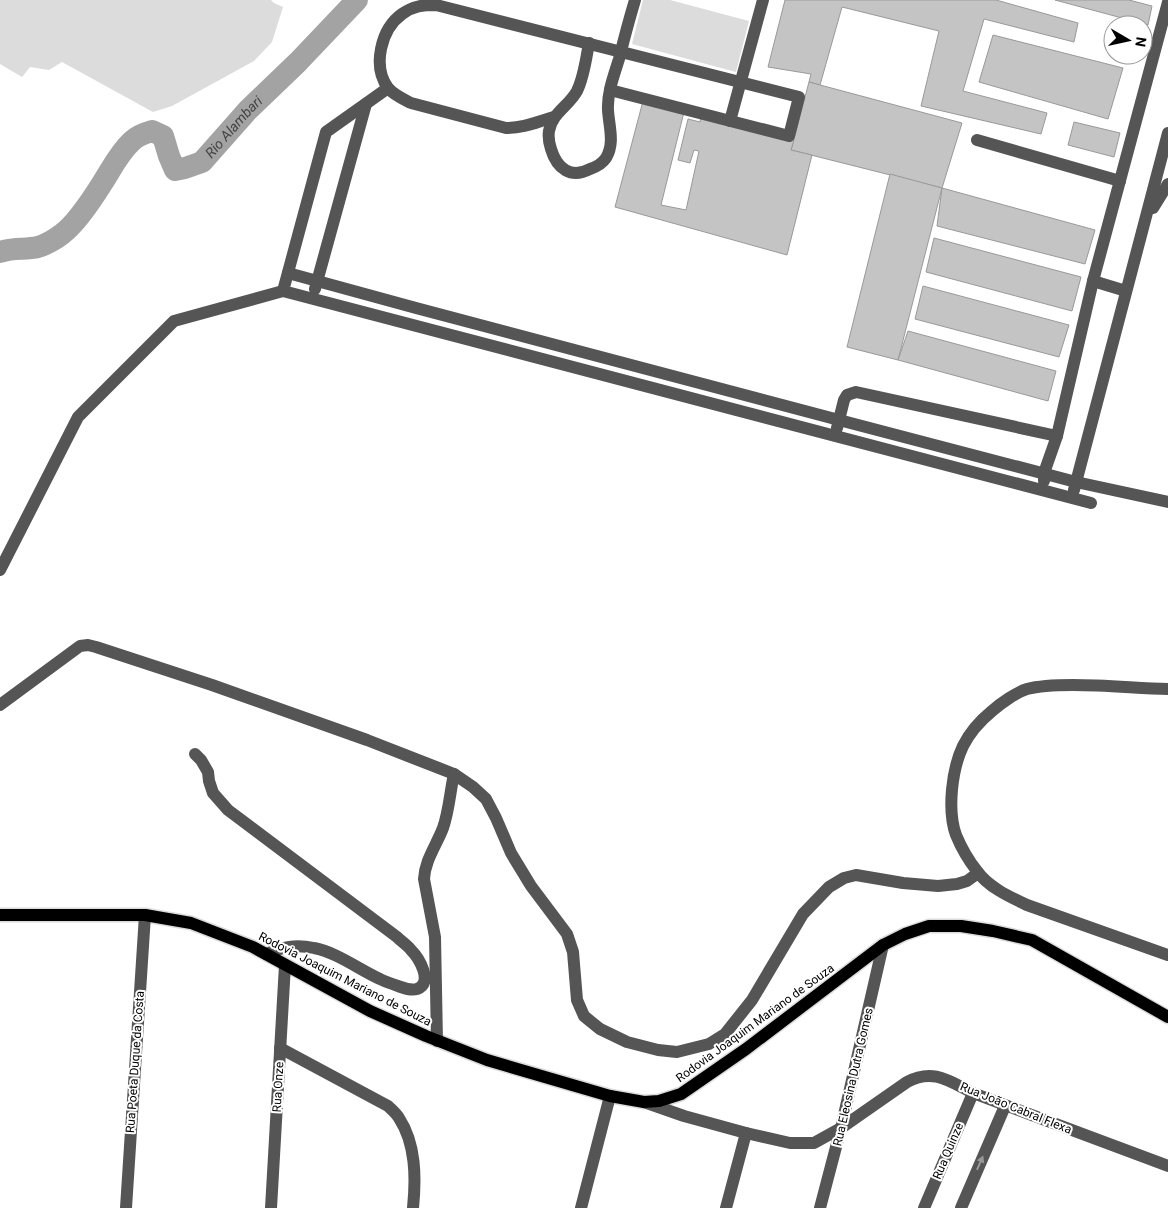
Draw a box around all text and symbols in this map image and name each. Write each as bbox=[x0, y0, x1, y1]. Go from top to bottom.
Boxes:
north arrow bbox=[1103, 15, 1153, 65]
text: N bbox=[1132, 36, 1150, 48]
water label: Rio Alambari bbox=[202, 92, 266, 161]
street label: Rodovia Joaquim Mariano de Souza bbox=[256, 929, 434, 1029]
street label: Rodovia Joaquim Mariano de Souza bbox=[673, 961, 837, 1085]
street label: Rua Poeta Duque da Costa bbox=[123, 990, 147, 1134]
street label: Rua Eleosina Dutra Gomes bbox=[830, 1006, 876, 1148]
street label: Rua Onze bbox=[270, 1061, 286, 1113]
street label: Rua João Cabral Flexa bbox=[958, 1079, 1074, 1137]
street label: Rua Quinze bbox=[930, 1121, 966, 1181]
one-way arrow bbox=[977, 1156, 985, 1170]

